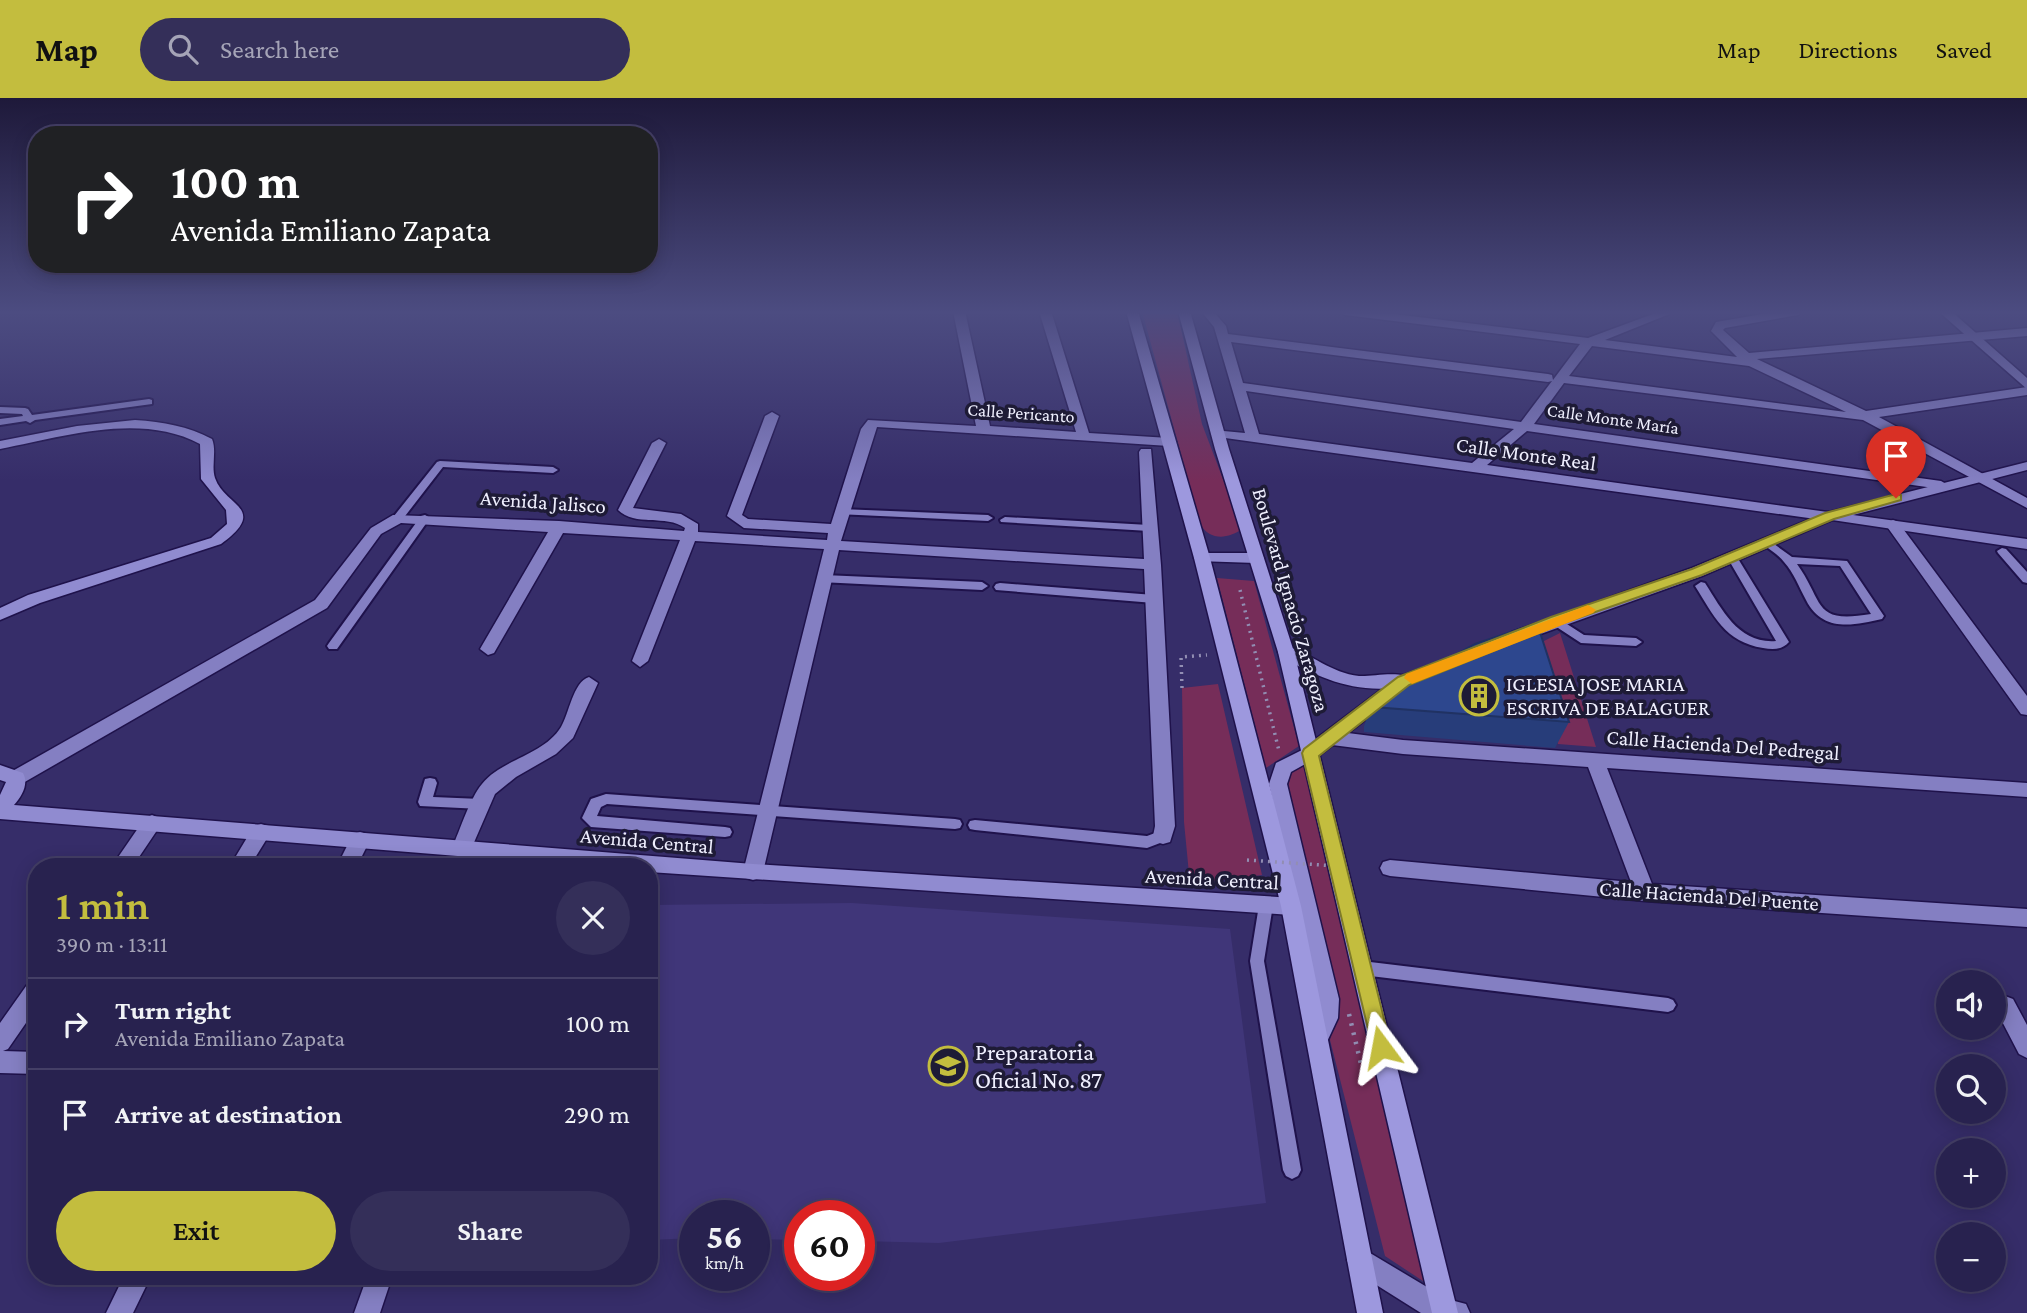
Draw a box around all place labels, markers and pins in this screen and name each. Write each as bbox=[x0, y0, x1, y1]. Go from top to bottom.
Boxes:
pin bbox=[1866, 426, 1926, 498]
place label: IGLESIA JOSE MARIA ESCRIVA DE BALAGUER bbox=[1506, 672, 1710, 720]
building icon: IGLESIA JOSE MARIA ESCRIVA DE BALAGUER bbox=[1458, 675, 1500, 717]
place label: Preparatoria Oficial No. 87 bbox=[975, 1038, 1102, 1093]
school or university icon: Preparatoria Oficial No. 87 bbox=[927, 1045, 969, 1087]

